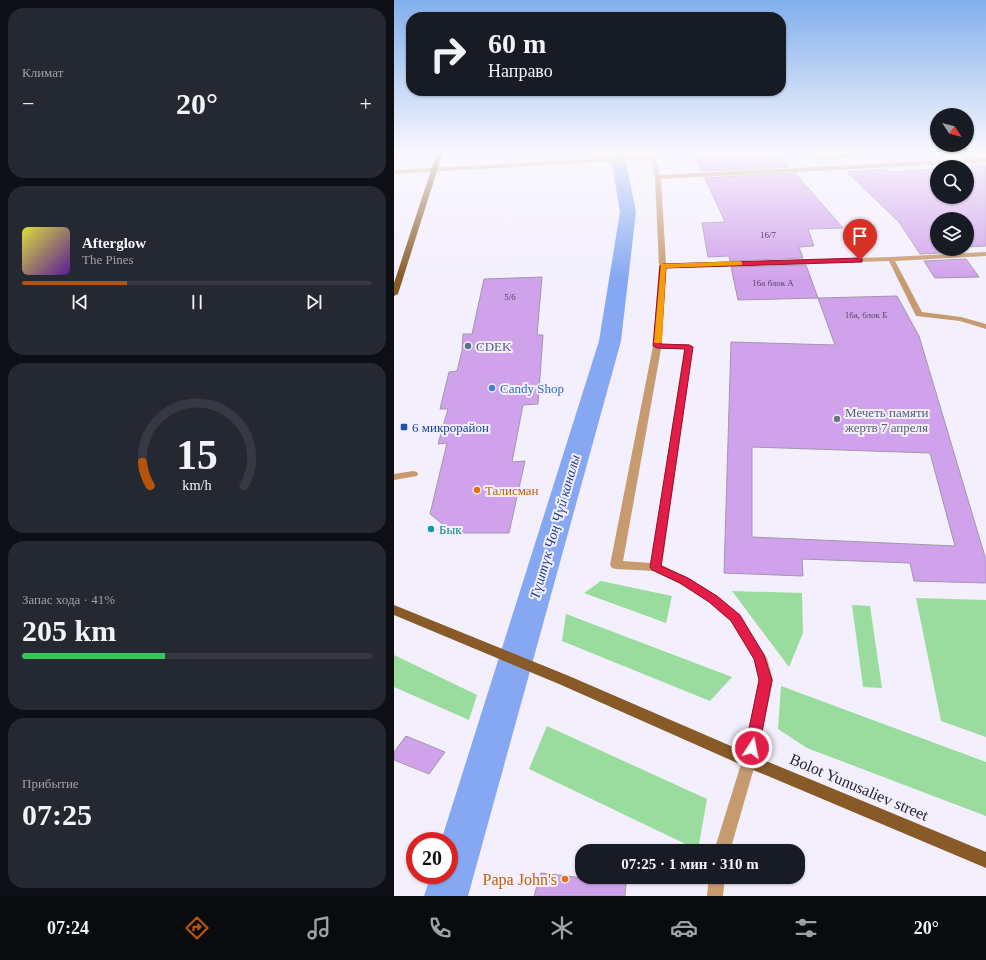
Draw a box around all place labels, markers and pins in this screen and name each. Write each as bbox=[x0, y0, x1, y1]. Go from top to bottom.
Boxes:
pin bbox=[843, 219, 877, 260]
place label: CDEK bbox=[476, 339, 512, 354]
marker: CDEK bbox=[463, 341, 473, 351]
place label: Candy Shop bbox=[500, 381, 564, 396]
marker: Candy Shop bbox=[487, 383, 497, 393]
place label: Мечеть памяти жертв 7 апреля bbox=[844, 405, 929, 435]
marker: Мечеть памяти жертв 7 апреля bbox=[832, 414, 842, 424]
place label: 6 микрорайон bbox=[412, 420, 489, 435]
marker: 6 микрорайон bbox=[399, 422, 409, 432]
place label: Талисман bbox=[485, 483, 539, 498]
marker: Талисман bbox=[472, 485, 482, 495]
place label: Бык bbox=[439, 522, 462, 537]
marker: Бык bbox=[426, 524, 436, 534]
place label: Papa John's bbox=[483, 871, 557, 889]
marker: Papa John's bbox=[560, 874, 570, 884]

